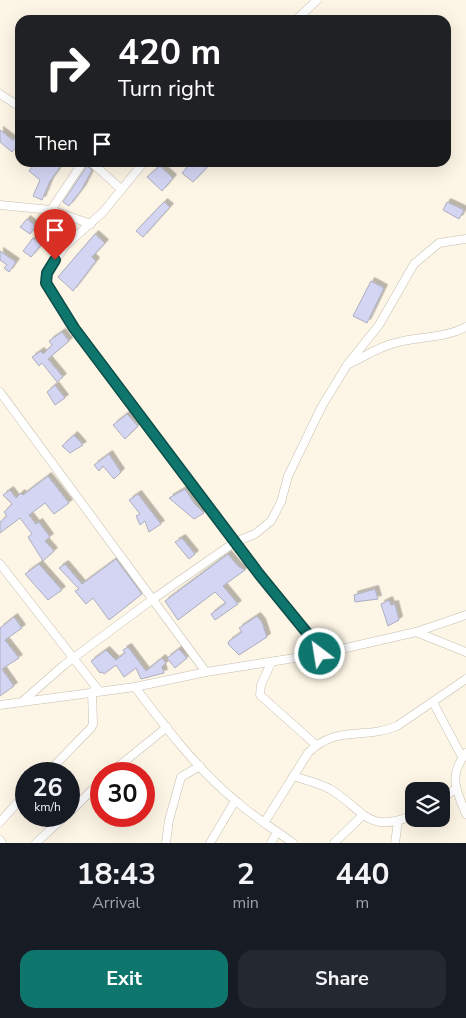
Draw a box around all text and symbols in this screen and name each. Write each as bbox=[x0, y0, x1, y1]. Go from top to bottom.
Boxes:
text: 420 m bbox=[118, 29, 221, 76]
icon: right bbox=[35, 35, 100, 100]
text: Turn right bbox=[118, 74, 214, 104]
icon: arrive bbox=[88, 130, 116, 158]
text: Then bbox=[35, 131, 78, 157]
pin bbox=[34, 209, 76, 260]
icon: arrive bbox=[41, 216, 69, 244]
position arrow bbox=[293, 627, 345, 679]
speed limit sign: 30 bbox=[90, 762, 155, 827]
text: 26 bbox=[32, 771, 63, 805]
map controls bbox=[405, 782, 450, 827]
button: layers bbox=[405, 782, 450, 827]
text: km/h bbox=[34, 799, 61, 815]
text: 18:43 bbox=[77, 854, 156, 895]
text: 2 bbox=[237, 854, 255, 895]
text: 440 bbox=[335, 854, 389, 895]
text: Arrival bbox=[92, 892, 140, 914]
text: min bbox=[232, 892, 259, 914]
text: m bbox=[356, 892, 369, 914]
button: Exit bbox=[20, 950, 228, 1008]
button: Share bbox=[238, 950, 446, 1008]

